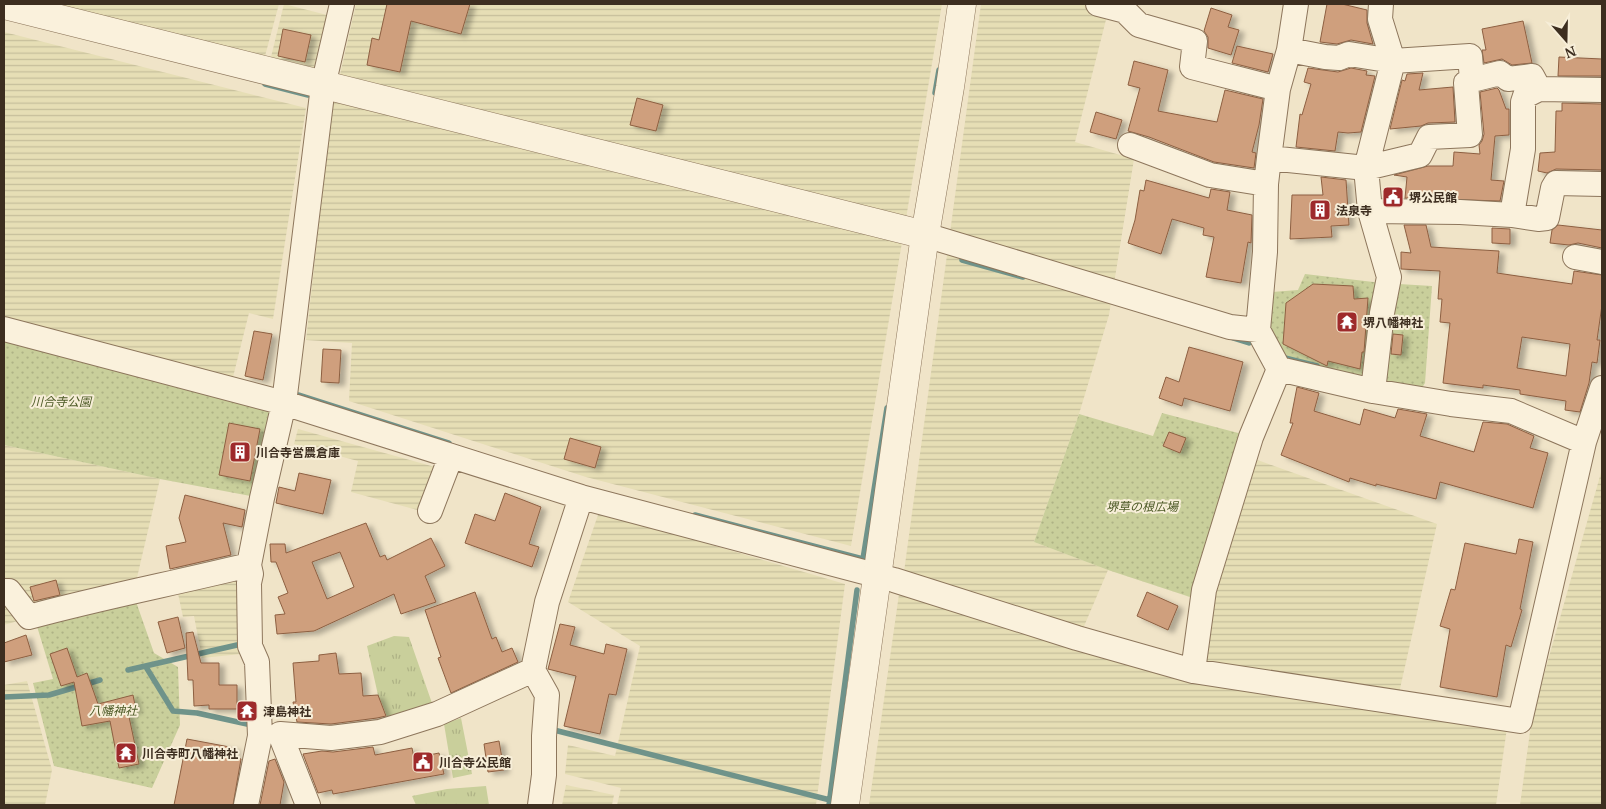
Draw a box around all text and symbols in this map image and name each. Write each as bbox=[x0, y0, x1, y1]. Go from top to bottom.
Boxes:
north arrow bbox=[1541, 15, 1591, 65]
text: N bbox=[1562, 42, 1579, 64]
public building icon: 堺公民館 bbox=[1381, 185, 1405, 209]
place label: 堺公民館 bbox=[1409, 190, 1457, 205]
building icon: 法泉寺 bbox=[1308, 198, 1332, 222]
place label: 法泉寺 bbox=[1336, 203, 1372, 218]
temple icon: 堺八幡神社 bbox=[1335, 310, 1359, 334]
place label: 堺八幡神社 bbox=[1363, 315, 1423, 330]
park label: 川合寺公園 bbox=[31, 394, 93, 409]
building icon: 川合寺営農倉庫 bbox=[228, 440, 252, 464]
place label: 川合寺営農倉庫 bbox=[256, 445, 340, 460]
park label: 堺草の根広場 bbox=[1106, 499, 1180, 514]
temple icon: 津島神社 bbox=[235, 699, 259, 723]
park label: 八幡神社 bbox=[89, 703, 138, 718]
place label: 津島神社 bbox=[263, 704, 311, 719]
temple icon: 川合寺町八幡神社 bbox=[114, 741, 138, 765]
place label: 川合寺町八幡神社 bbox=[142, 746, 238, 761]
public building icon: 川合寺公民館 bbox=[411, 750, 435, 774]
place label: 川合寺公民館 bbox=[439, 755, 511, 770]

